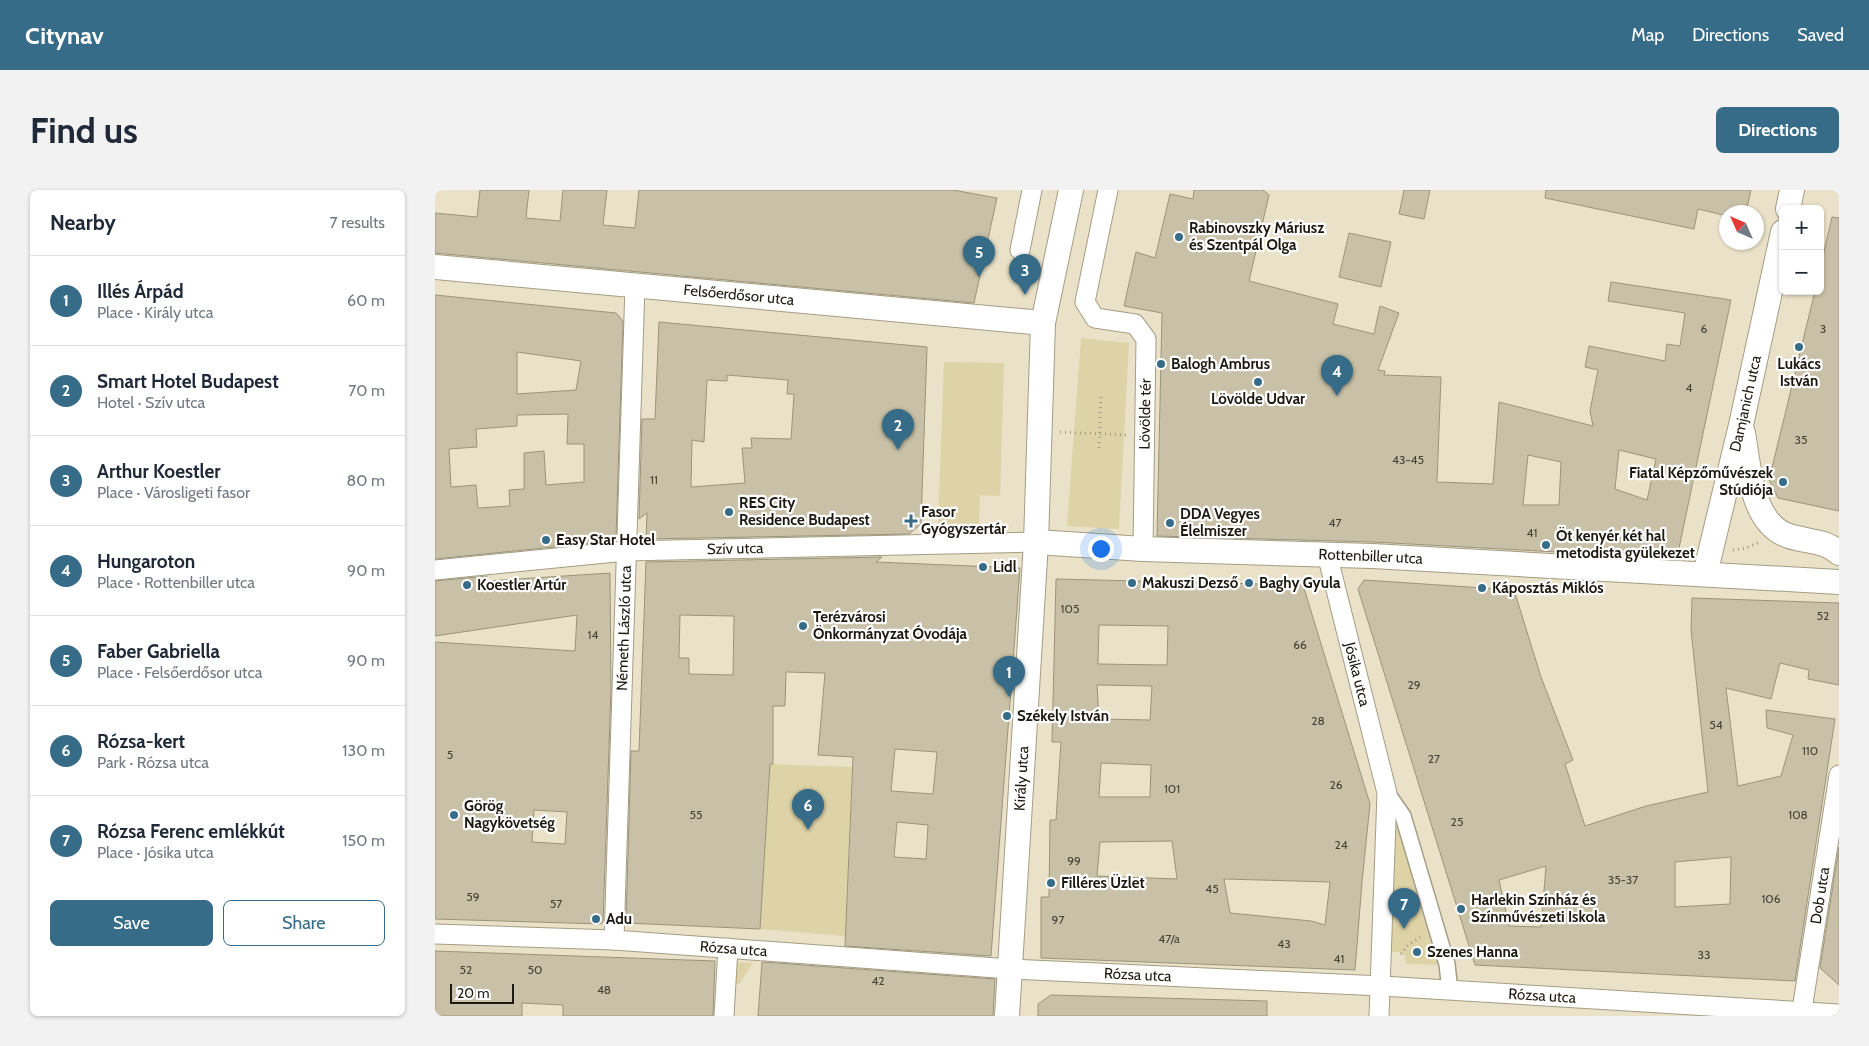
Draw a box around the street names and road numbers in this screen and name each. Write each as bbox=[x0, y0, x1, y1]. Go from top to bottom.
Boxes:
street label: Felsőerdősor utca bbox=[683, 281, 796, 309]
street label: Damjanich utca bbox=[1726, 353, 1765, 454]
street label: Lövölde tér bbox=[1135, 378, 1155, 450]
street label: Szív utca bbox=[707, 539, 764, 558]
street label: Rottenbiller utca bbox=[1318, 545, 1424, 568]
street label: Németh László utca bbox=[613, 564, 635, 691]
street label: Jósika utca bbox=[1340, 639, 1374, 709]
street label: Király utca bbox=[1011, 745, 1033, 812]
street label: Dob utca bbox=[1807, 865, 1834, 925]
street label: Rózsa utca bbox=[699, 937, 769, 960]
street label: Rózsa utca bbox=[1104, 964, 1173, 985]
street label: Rózsa utca bbox=[1508, 985, 1577, 1007]

